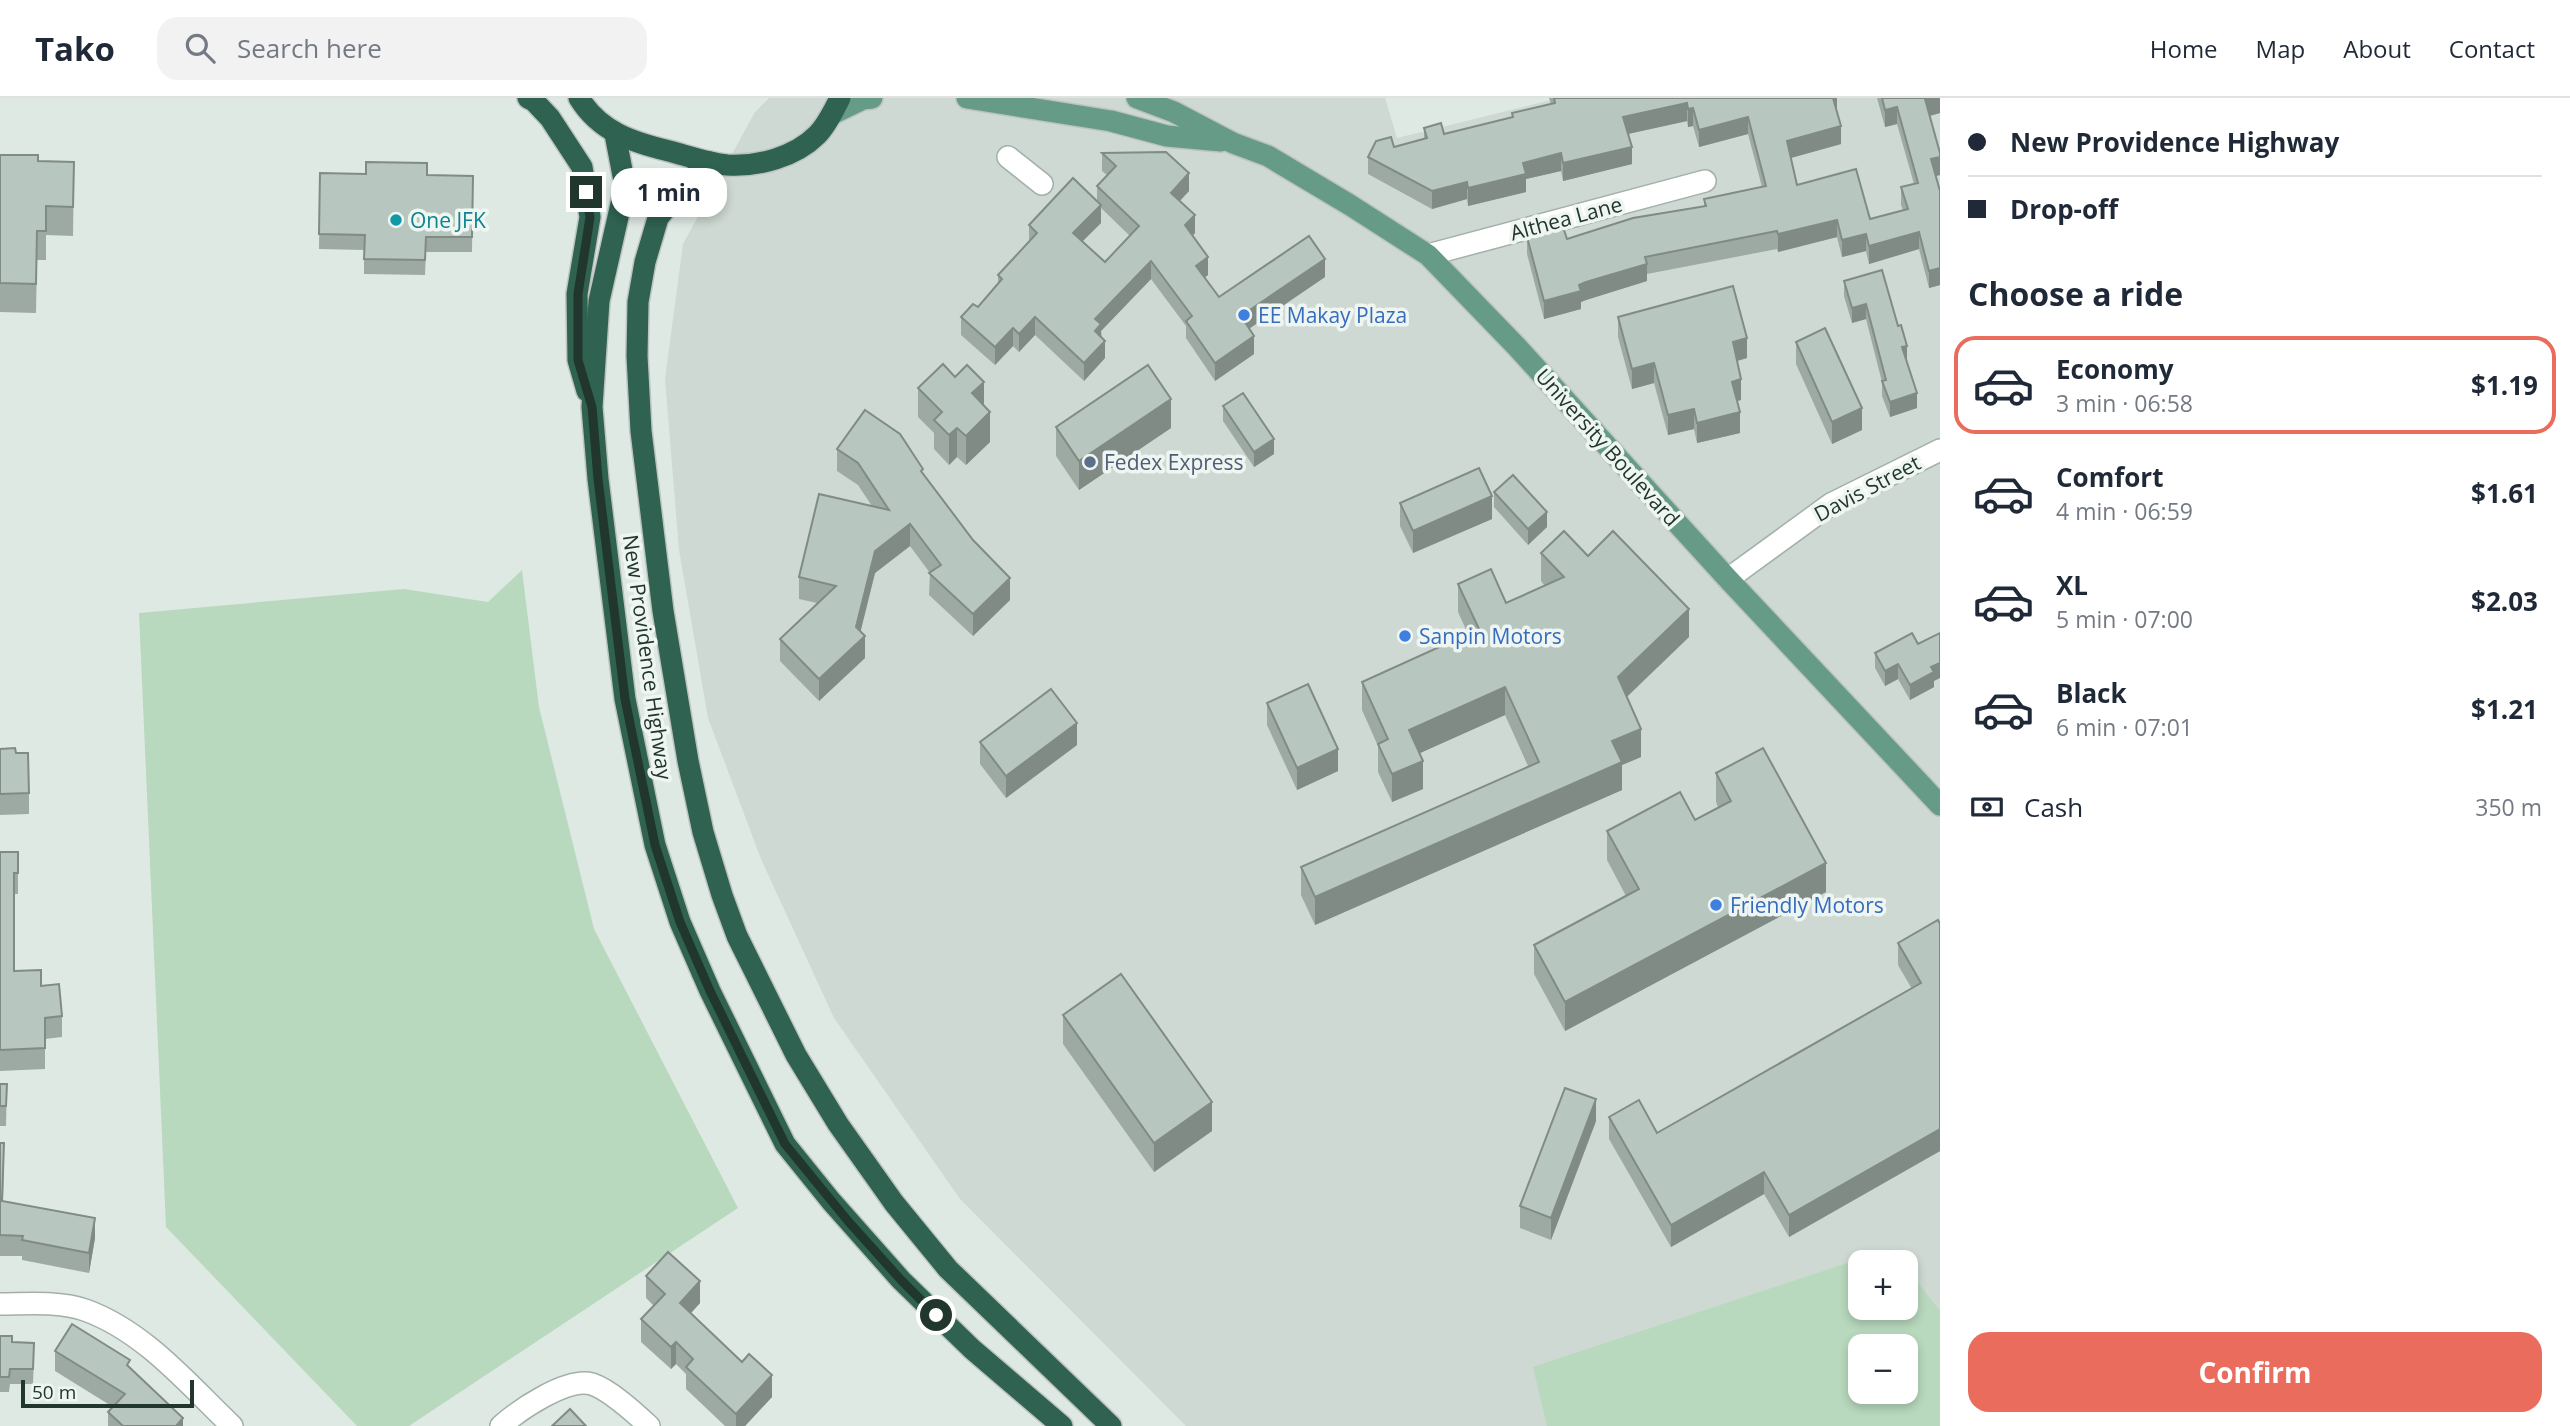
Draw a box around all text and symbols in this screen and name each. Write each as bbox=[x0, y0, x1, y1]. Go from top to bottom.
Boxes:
search box bbox=[157, 17, 647, 80]
text: Tako bbox=[35, 26, 115, 71]
icon: search bbox=[181, 29, 219, 67]
text: Search here bbox=[237, 30, 382, 66]
text: Home bbox=[2150, 32, 2218, 65]
text: Map bbox=[2256, 32, 2305, 65]
text: About bbox=[2343, 32, 2411, 65]
text: Contact bbox=[2449, 32, 2535, 65]
text: New Providence Highway bbox=[2010, 124, 2339, 160]
callout: 1 min bbox=[610, 168, 726, 217]
route end bbox=[570, 176, 602, 208]
text: 1 min bbox=[637, 176, 701, 208]
street label: Althea Lane bbox=[1507, 190, 1625, 246]
text: Drop-off bbox=[2010, 191, 2118, 227]
place label: One JFK bbox=[410, 206, 486, 234]
marker: One JFK bbox=[388, 212, 404, 228]
text: Choose a ride bbox=[1968, 272, 2183, 315]
place label: EE Makay Plaza bbox=[1258, 301, 1407, 329]
marker: EE Makay Plaza bbox=[1236, 307, 1252, 323]
text: Economy bbox=[2056, 351, 2174, 387]
icon: car bbox=[1972, 354, 2035, 417]
street label: University Boulevard bbox=[1530, 362, 1686, 532]
text: $1.19 bbox=[2471, 367, 2538, 403]
text: 3 min · 06:58 bbox=[2056, 387, 2193, 419]
place label: Fedex Express bbox=[1104, 448, 1244, 476]
street label: Davis Street bbox=[1809, 448, 1925, 528]
marker: Fedex Express bbox=[1082, 454, 1098, 470]
text: Comfort bbox=[2056, 459, 2163, 495]
icon: car bbox=[1972, 462, 2035, 525]
text: $1.61 bbox=[2471, 475, 2538, 511]
text: 4 min · 06:59 bbox=[2056, 495, 2193, 527]
street label: New Providence Highway bbox=[617, 533, 679, 782]
text: XL bbox=[2056, 567, 2088, 603]
icon: car bbox=[1972, 570, 2035, 633]
text: $2.03 bbox=[2471, 583, 2538, 619]
text: 5 min · 07:00 bbox=[2056, 603, 2193, 635]
place label: Sanpin Motors bbox=[1419, 622, 1562, 650]
marker: Sanpin Motors bbox=[1397, 628, 1413, 644]
text: Black bbox=[2056, 675, 2127, 711]
icon: car bbox=[1972, 678, 2035, 741]
text: $1.21 bbox=[2471, 691, 2538, 727]
text: 6 min · 07:01 bbox=[2056, 711, 2193, 743]
icon: cash bbox=[1968, 788, 2006, 826]
text: Cash bbox=[2024, 789, 2083, 825]
text: 350 m bbox=[2475, 791, 2542, 823]
place label: Friendly Motors bbox=[1730, 891, 1884, 919]
marker: Friendly Motors bbox=[1708, 897, 1724, 913]
map controls bbox=[1848, 1250, 1918, 1404]
button: + bbox=[1848, 1250, 1918, 1320]
route start bbox=[920, 1299, 952, 1331]
button: Confirm bbox=[1968, 1332, 2542, 1412]
button: − bbox=[1848, 1334, 1918, 1404]
scale bar bbox=[21, 1377, 194, 1409]
text: 50 m bbox=[32, 1379, 76, 1405]

